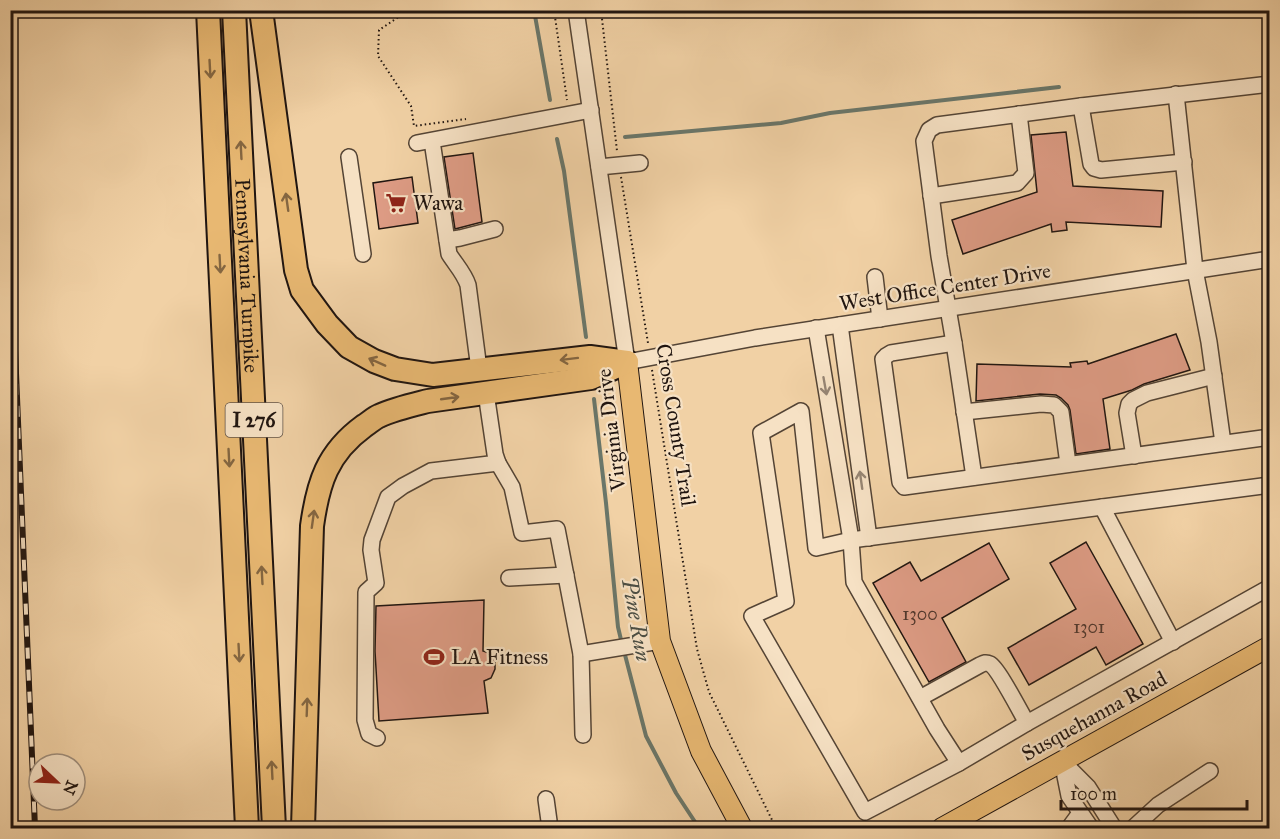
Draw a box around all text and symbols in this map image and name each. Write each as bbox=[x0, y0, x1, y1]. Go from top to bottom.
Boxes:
one-way arrow bbox=[205, 58, 216, 78]
one-way arrow bbox=[236, 140, 247, 160]
street label: Pennsylvania Turnpike bbox=[229, 178, 265, 374]
place label: Wawa bbox=[413, 190, 463, 216]
supermarket icon: Wawa bbox=[384, 191, 408, 215]
one-way arrow bbox=[281, 193, 292, 213]
one-way arrow bbox=[214, 253, 225, 273]
street label: West Office Center Drive bbox=[837, 257, 1053, 317]
street label: Cross County Trail bbox=[650, 342, 702, 508]
one-way arrow bbox=[560, 354, 580, 365]
one-way arrow bbox=[369, 356, 387, 367]
street label: Virginia Drive bbox=[591, 367, 632, 494]
one-way arrow bbox=[820, 376, 831, 395]
one-way arrow bbox=[439, 392, 459, 403]
road number: I 276 bbox=[226, 403, 282, 437]
one-way arrow bbox=[224, 448, 235, 468]
one-way arrow bbox=[856, 471, 867, 491]
one-way arrow bbox=[308, 510, 319, 529]
one-way arrow bbox=[256, 566, 267, 586]
water label: Pine Run bbox=[616, 575, 657, 664]
house number: 1300 bbox=[902, 603, 938, 625]
house number: 1301 bbox=[1073, 616, 1105, 638]
one-way arrow bbox=[233, 643, 244, 663]
place label: LA Fitness bbox=[451, 644, 548, 670]
sports icon: LA Fitness bbox=[422, 645, 446, 669]
street label: Susquehanna Road bbox=[1017, 665, 1172, 767]
one-way arrow bbox=[301, 698, 313, 718]
north arrow bbox=[27, 752, 87, 812]
one-way arrow bbox=[266, 761, 277, 781]
scale bar bbox=[1061, 773, 1247, 811]
text: N bbox=[59, 778, 82, 798]
text: 100 m bbox=[1070, 783, 1117, 805]

